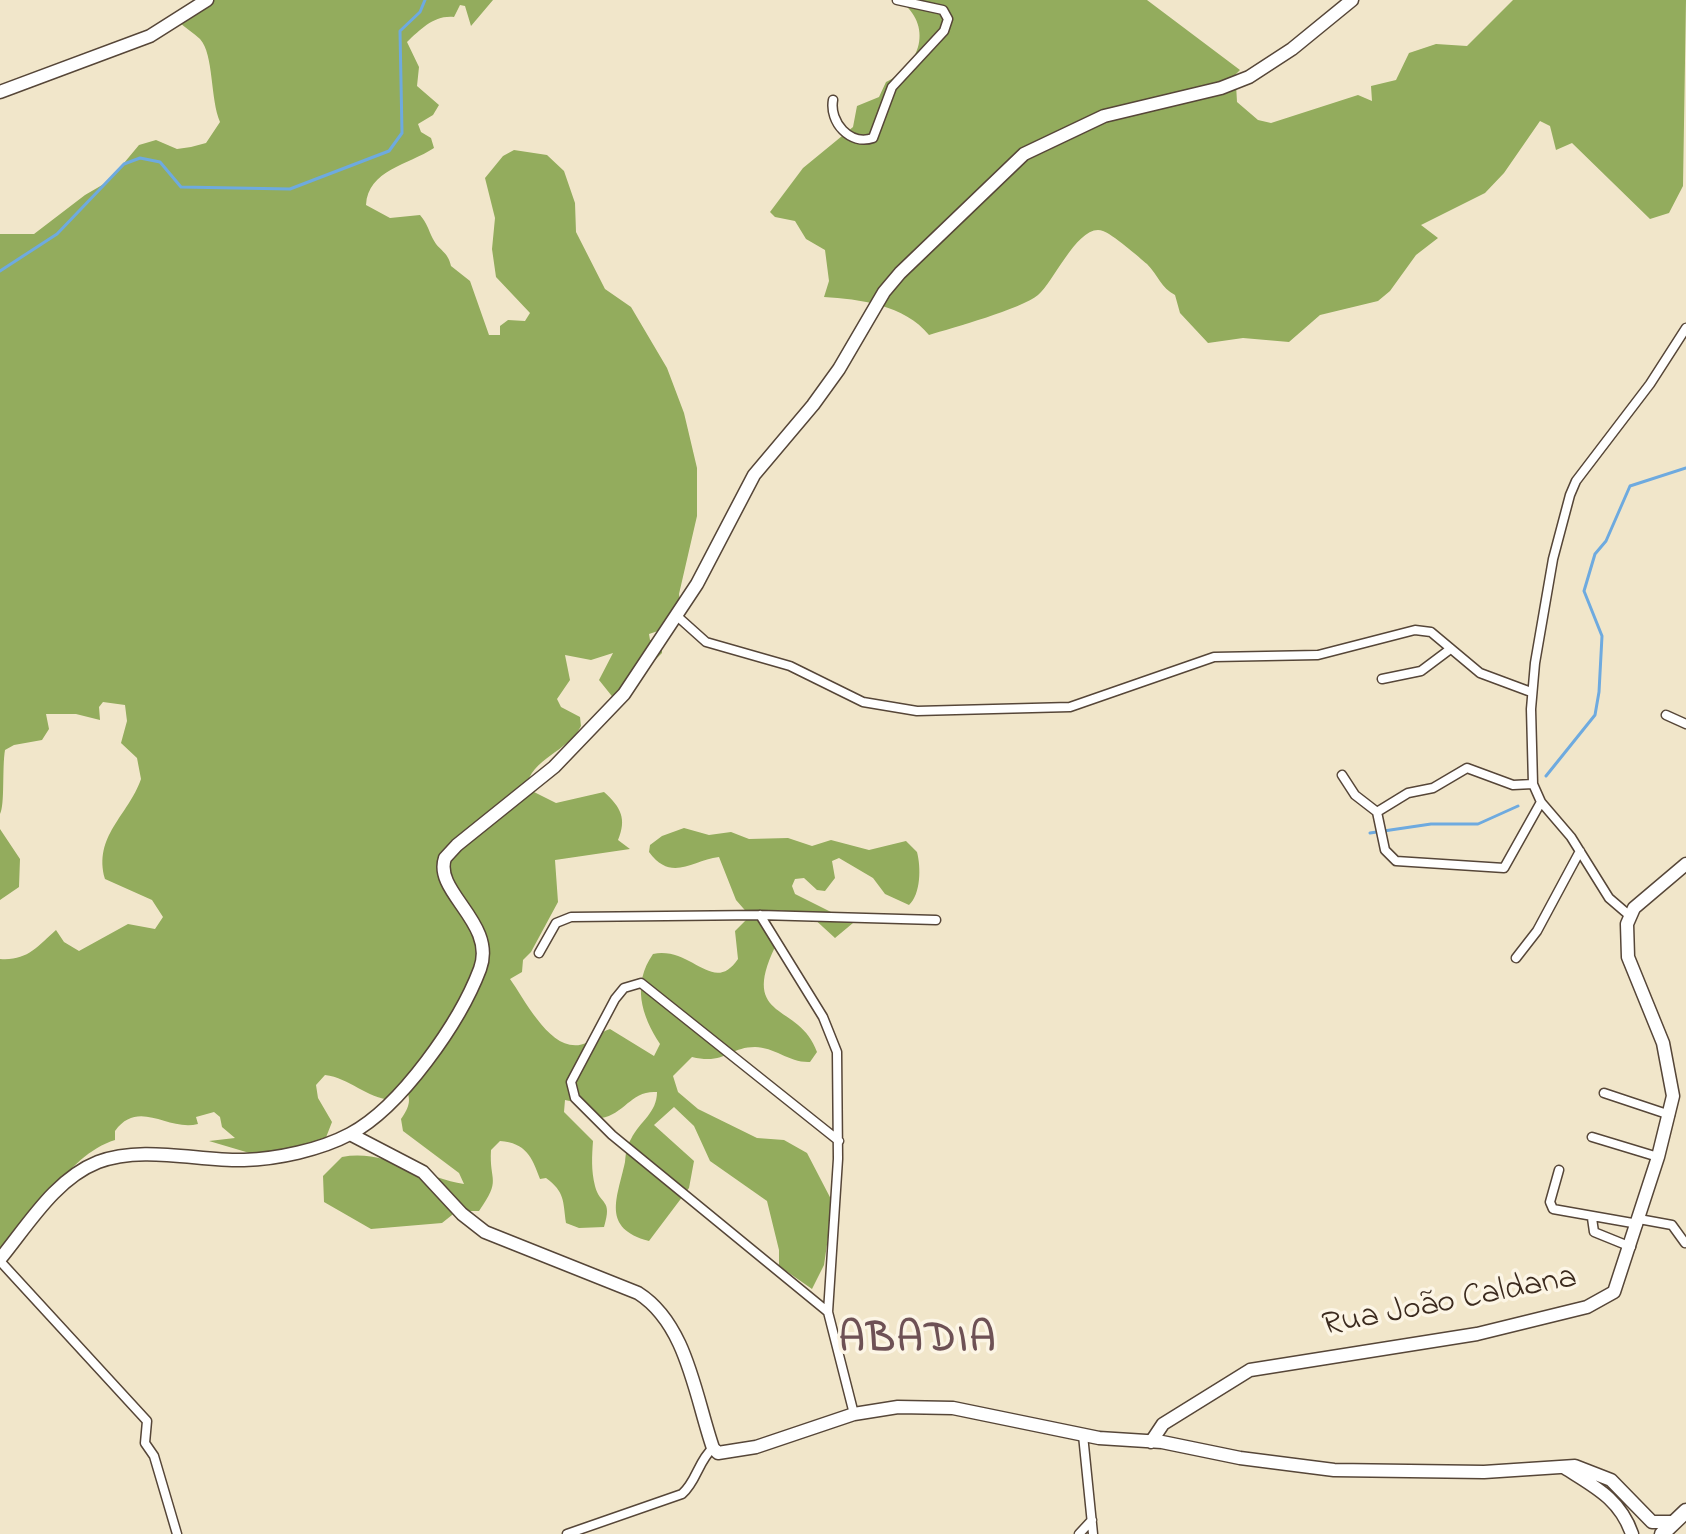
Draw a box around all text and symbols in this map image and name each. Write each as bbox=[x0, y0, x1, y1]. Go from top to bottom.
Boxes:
street label: Rua João Caldana bbox=[1319, 1259, 1581, 1349]
district label: ABADIA bbox=[839, 1318, 997, 1368]

